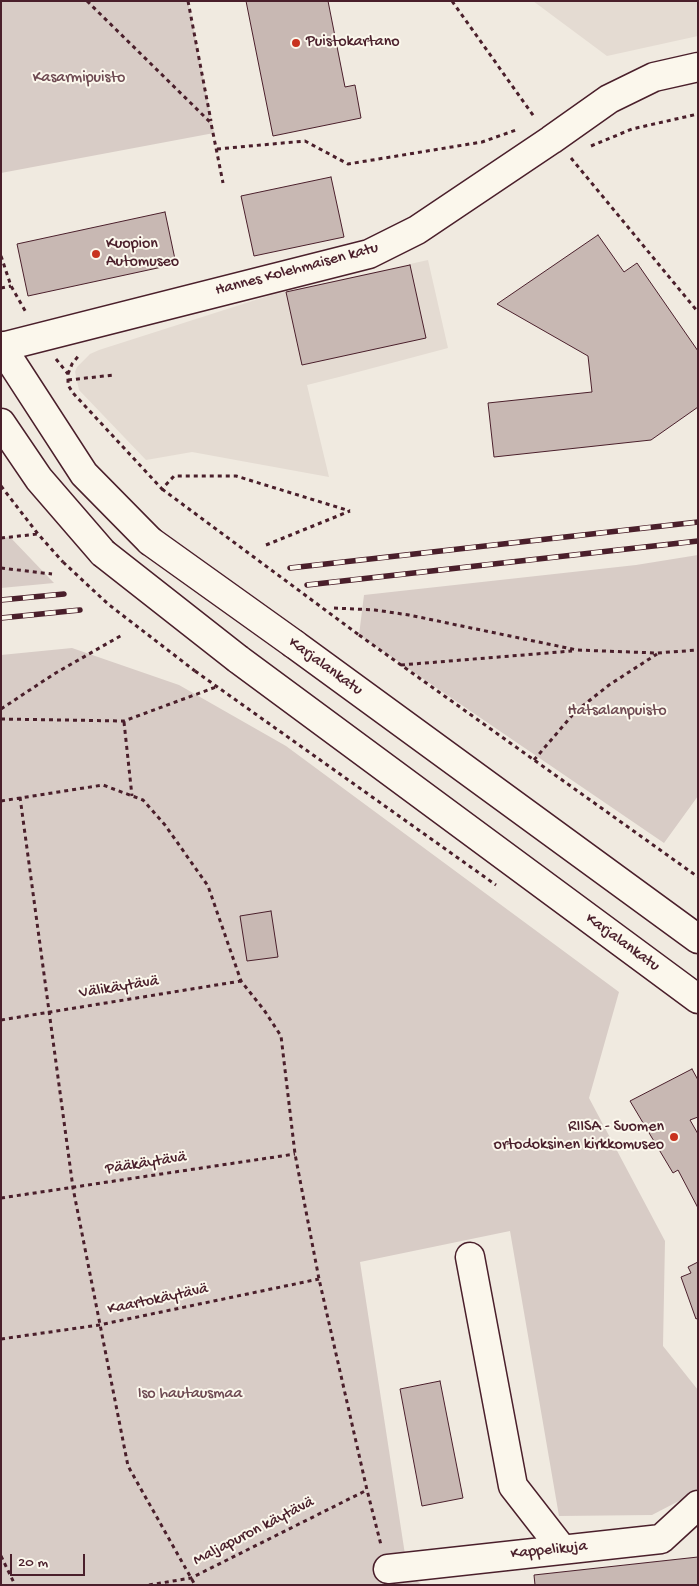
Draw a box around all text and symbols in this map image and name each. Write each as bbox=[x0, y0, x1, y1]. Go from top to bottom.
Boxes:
place label: Puistokartano bbox=[306, 33, 400, 53]
marker: Puistokartano bbox=[290, 37, 302, 49]
park label: Kasarmipuisto bbox=[33, 69, 125, 89]
place label: Kuopion Automuseo bbox=[106, 235, 179, 273]
street label: Hannes Kolehmaisen katu bbox=[213, 239, 381, 301]
marker: Kuopion Automuseo bbox=[90, 248, 102, 260]
street label: Karjalankatu bbox=[284, 634, 366, 700]
park label: Hatsalanpuisto bbox=[568, 702, 666, 722]
street label: Karjalankatu bbox=[581, 910, 663, 976]
street label: Välikäytävä bbox=[78, 972, 160, 1004]
place label: RIISA - Suomen ortodoksinen kirkkomuseo bbox=[494, 1118, 664, 1156]
marker: RIISA - Suomen ortodoksinen kirkkomuseo bbox=[668, 1131, 680, 1143]
street label: Pääkäytävä bbox=[104, 1148, 188, 1180]
street label: Kaartokäytävä bbox=[106, 1280, 210, 1320]
park label: Iso hautausmaa bbox=[138, 1385, 242, 1405]
street label: Maljapuron käytävä bbox=[190, 1493, 318, 1571]
street label: Kappelikuja bbox=[510, 1537, 588, 1565]
scale bar bbox=[12, 1544, 88, 1576]
text: 20 m bbox=[18, 1554, 48, 1572]

